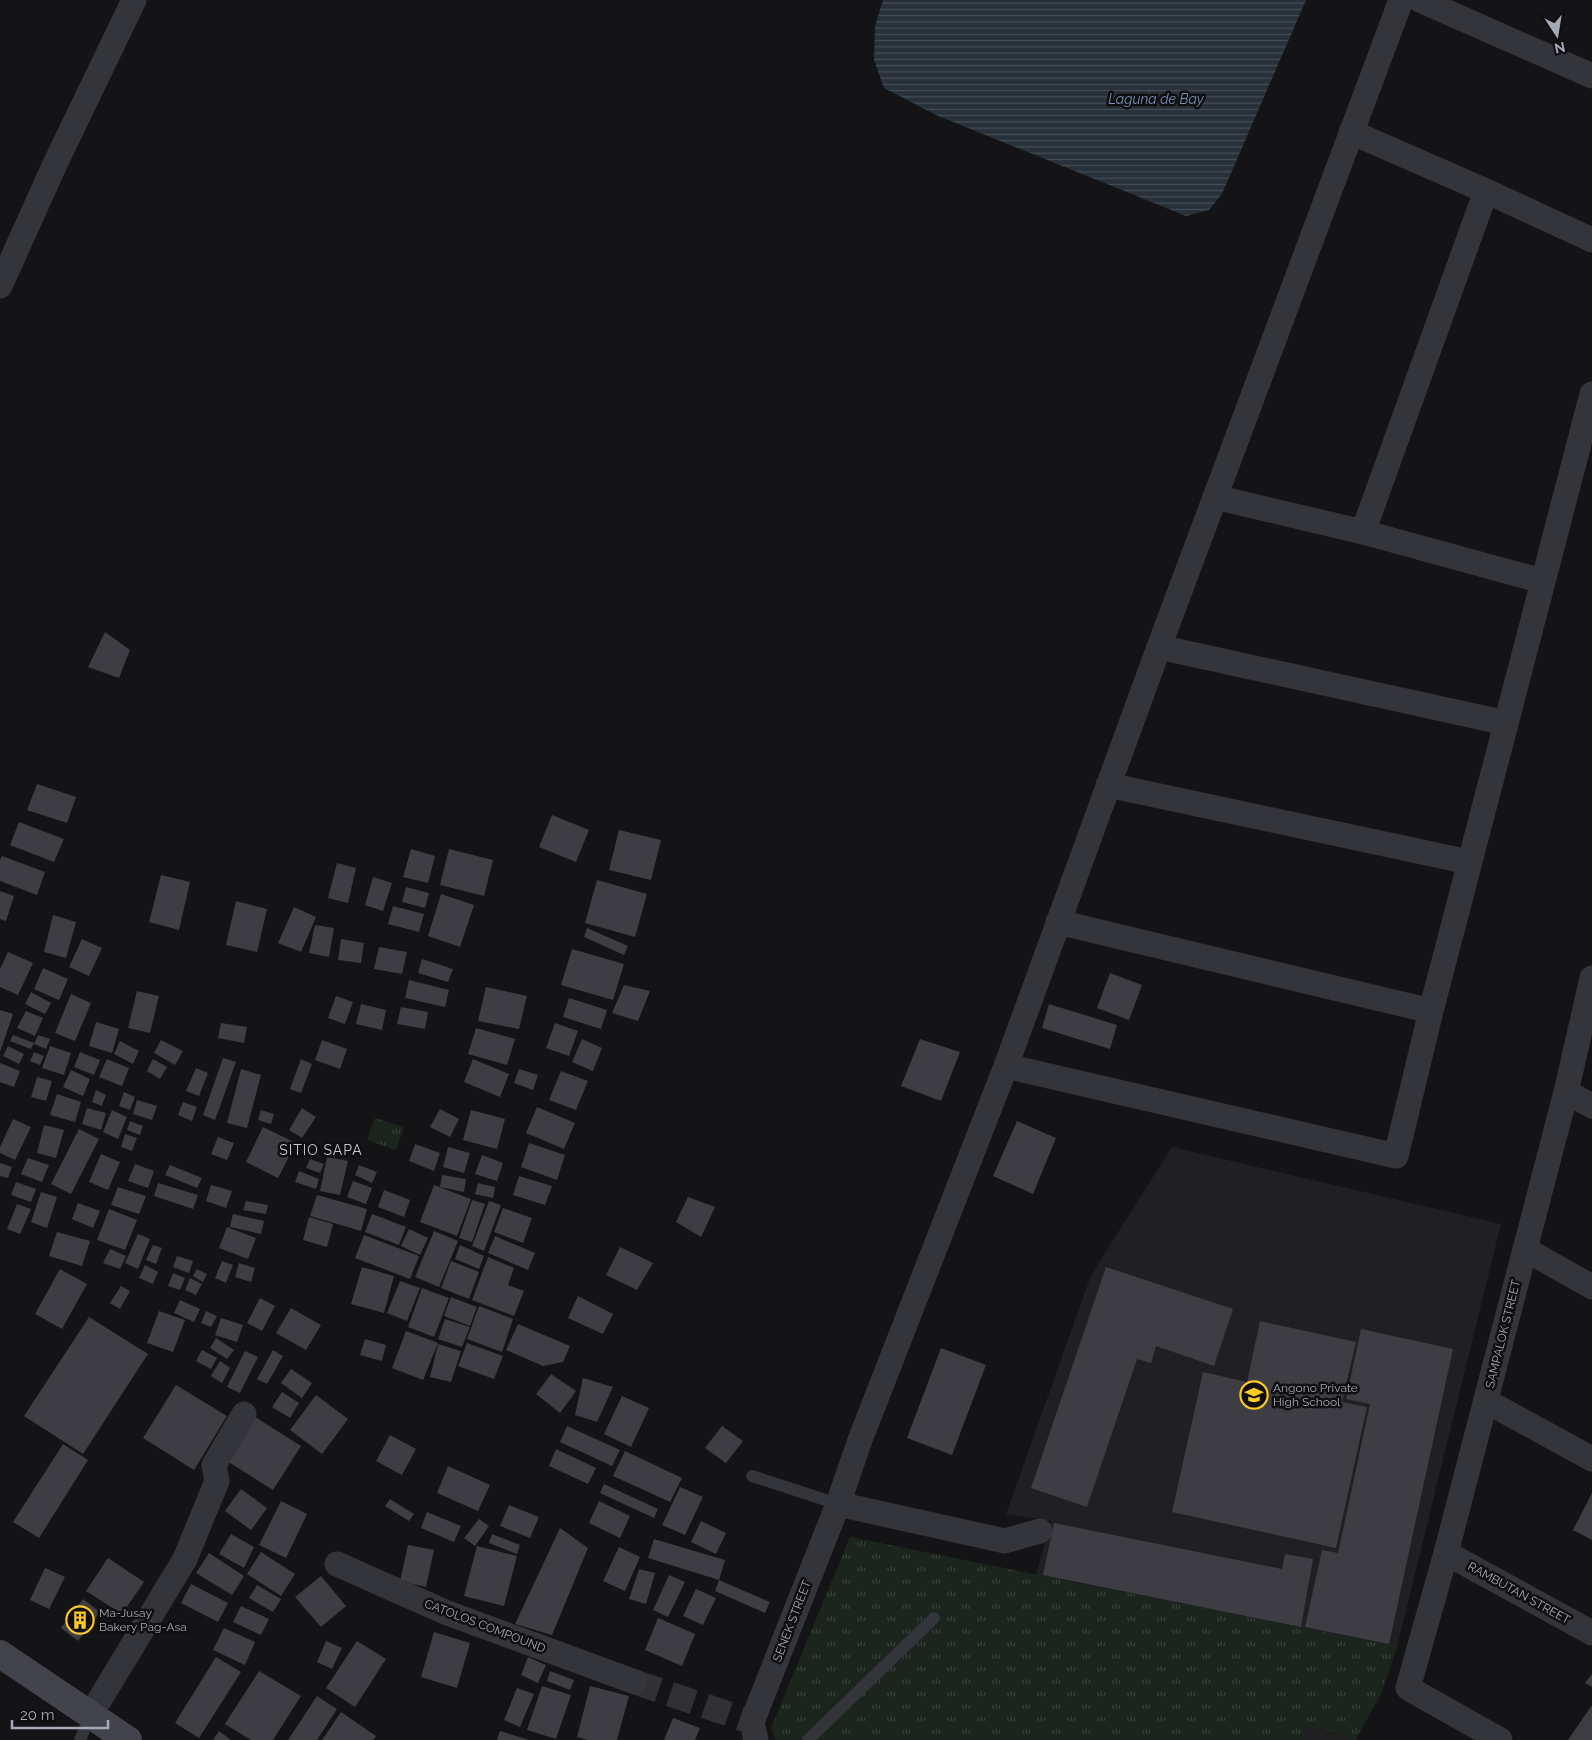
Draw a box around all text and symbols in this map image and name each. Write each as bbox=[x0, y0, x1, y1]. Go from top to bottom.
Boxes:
north arrow bbox=[1532, 10, 1582, 60]
text: N bbox=[1553, 39, 1567, 57]
water label: Laguna de Bay bbox=[1108, 91, 1205, 107]
district label: SITIO SAPA bbox=[279, 1142, 363, 1158]
street label: SAMPALOK STREET bbox=[1483, 1278, 1523, 1390]
school or university icon: Angono Private High School bbox=[1239, 1380, 1269, 1410]
place label: Angono Private High School bbox=[1273, 1381, 1358, 1409]
street label: RAMBUTAN STREET bbox=[1465, 1559, 1573, 1627]
street label: SENEK STREET bbox=[770, 1578, 814, 1664]
street label: CATOLOS COMPOUND bbox=[423, 1596, 548, 1656]
building icon: Ma-Jusay Bakery Pag-Asa bbox=[65, 1605, 95, 1635]
place label: Ma-Jusay Bakery Pag-Asa bbox=[99, 1606, 187, 1634]
scale bar bbox=[12, 1698, 109, 1730]
text: 20 m bbox=[20, 1706, 55, 1724]

